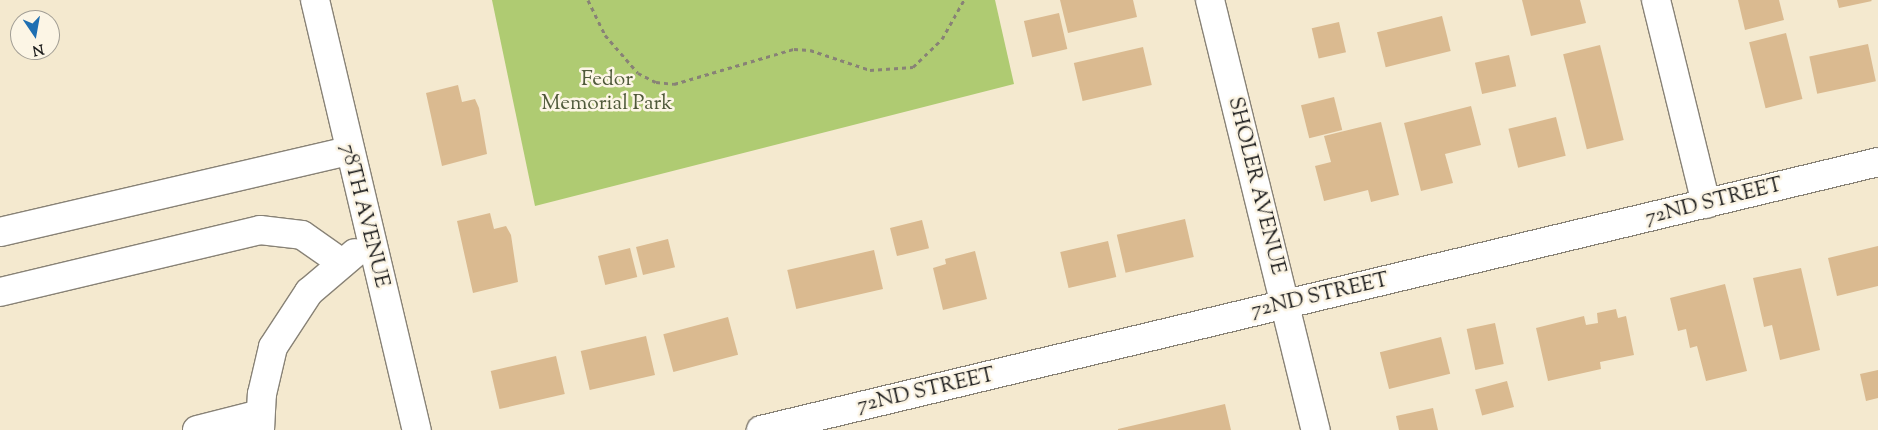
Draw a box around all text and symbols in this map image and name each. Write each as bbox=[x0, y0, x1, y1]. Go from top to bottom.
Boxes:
north arrow bbox=[10, 10, 60, 60]
text: N bbox=[30, 38, 45, 60]
park label: Fedor Memorial Park bbox=[541, 67, 673, 117]
street label: SHOLER AVENUE bbox=[1222, 95, 1290, 277]
street label: 78TH AVENUE bbox=[334, 142, 394, 290]
street label: 72ND STREET bbox=[1643, 173, 1785, 231]
street label: 72ND STREET bbox=[1249, 268, 1391, 324]
street label: 72ND STREET bbox=[855, 363, 997, 419]

